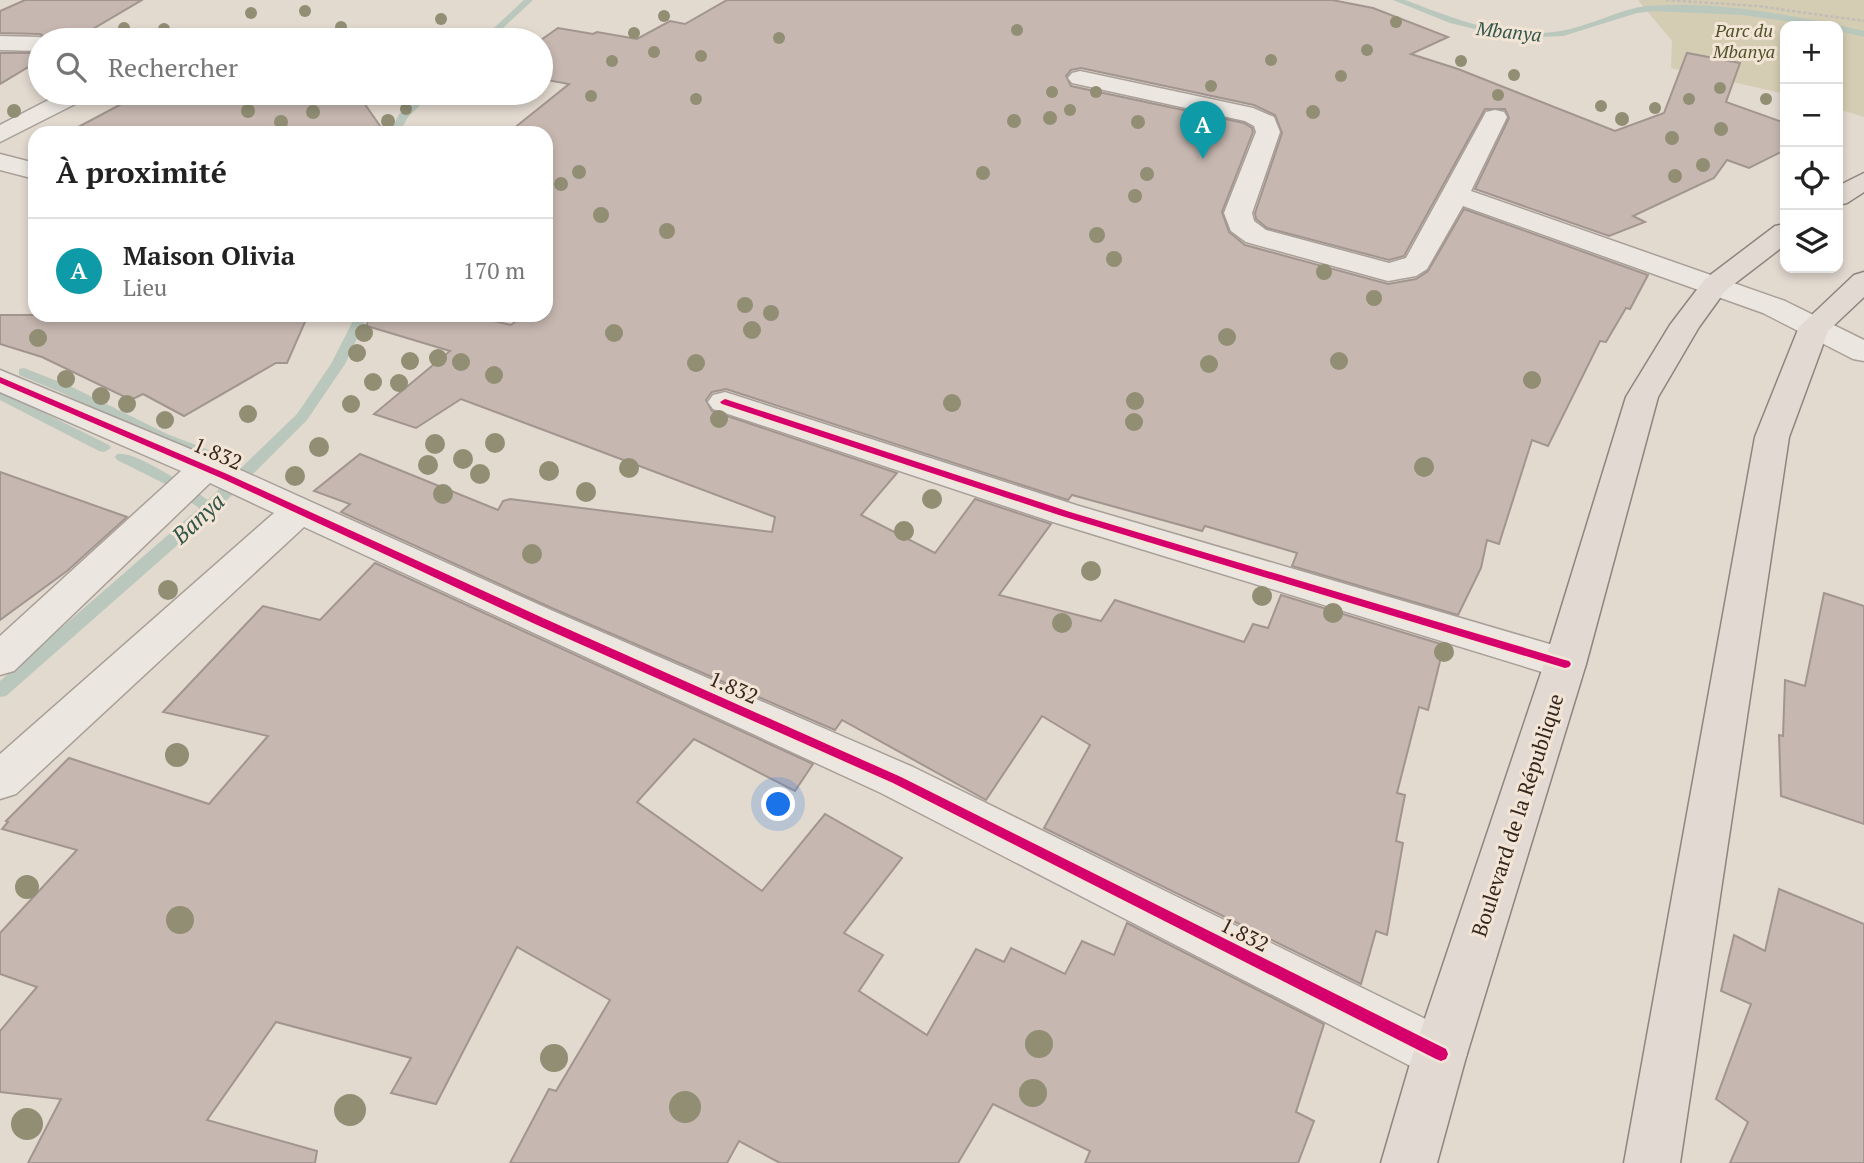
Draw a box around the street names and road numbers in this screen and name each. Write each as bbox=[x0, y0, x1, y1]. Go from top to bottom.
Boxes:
street label: 1.832 bbox=[189, 430, 247, 476]
street label: 1.832 bbox=[705, 664, 763, 710]
street label: Boulevard de la République bbox=[1464, 690, 1570, 940]
street label: 1.832 bbox=[1216, 910, 1274, 958]

